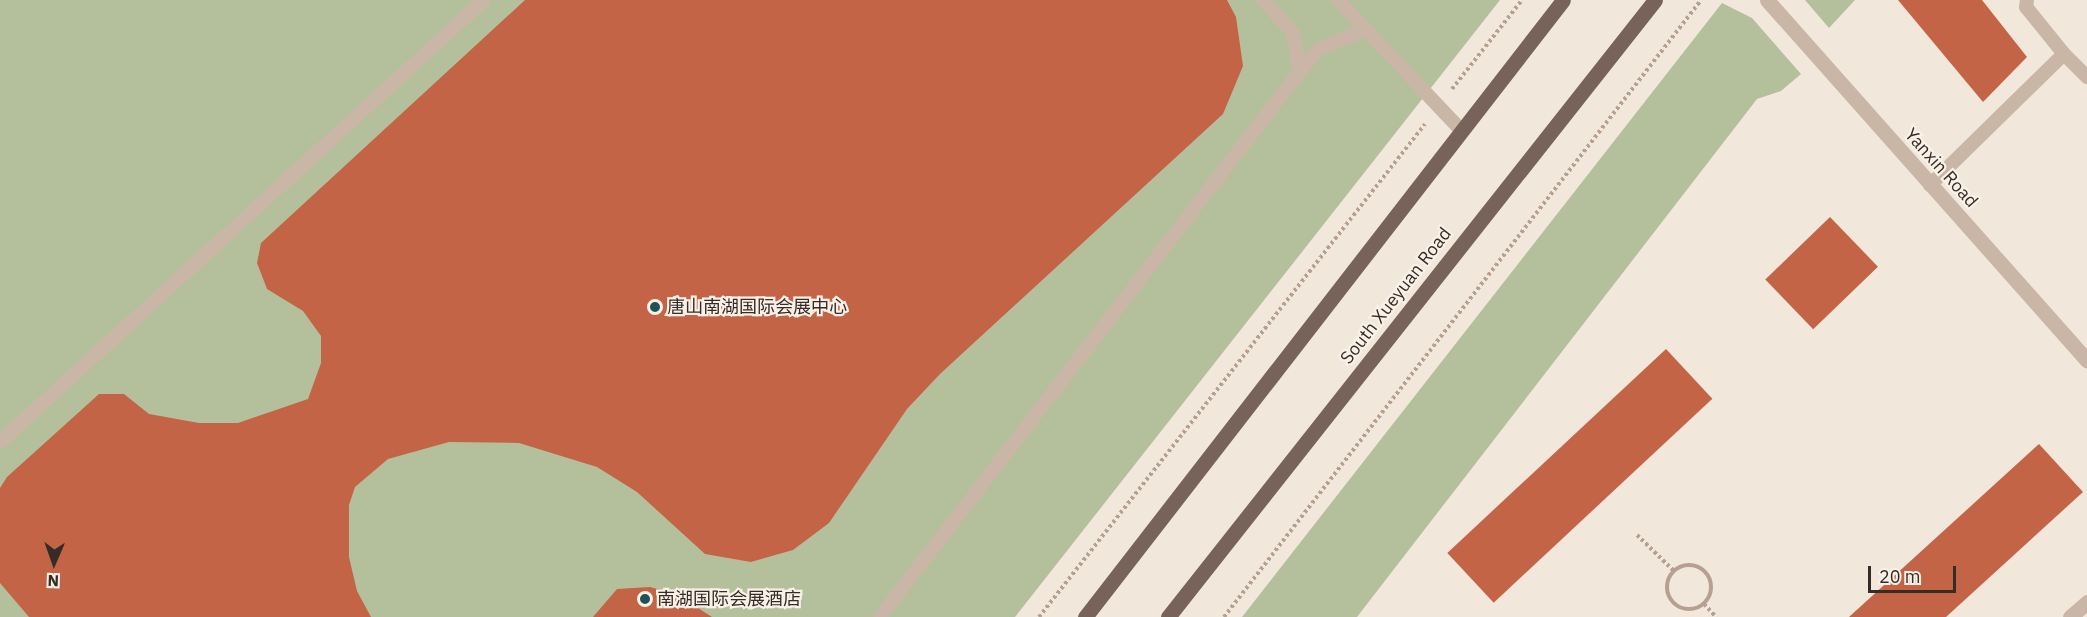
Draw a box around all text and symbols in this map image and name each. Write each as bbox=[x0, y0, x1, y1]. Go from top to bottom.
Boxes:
street label: Yanxin Road bbox=[1900, 124, 1982, 212]
street label: South Xueyuan Road bbox=[1336, 224, 1456, 368]
place label: 唐山南湖国际会展中心 bbox=[667, 296, 847, 318]
marker: 唐山南湖国际会展中心 bbox=[648, 300, 662, 314]
north arrow bbox=[24, 533, 84, 593]
scale bar bbox=[1871, 554, 1960, 592]
text: 20 m bbox=[1879, 565, 1921, 588]
text: N bbox=[47, 571, 60, 591]
place label: 南湖国际会展酒店 bbox=[657, 588, 801, 610]
marker: 南湖国际会展酒店 bbox=[638, 592, 652, 606]

